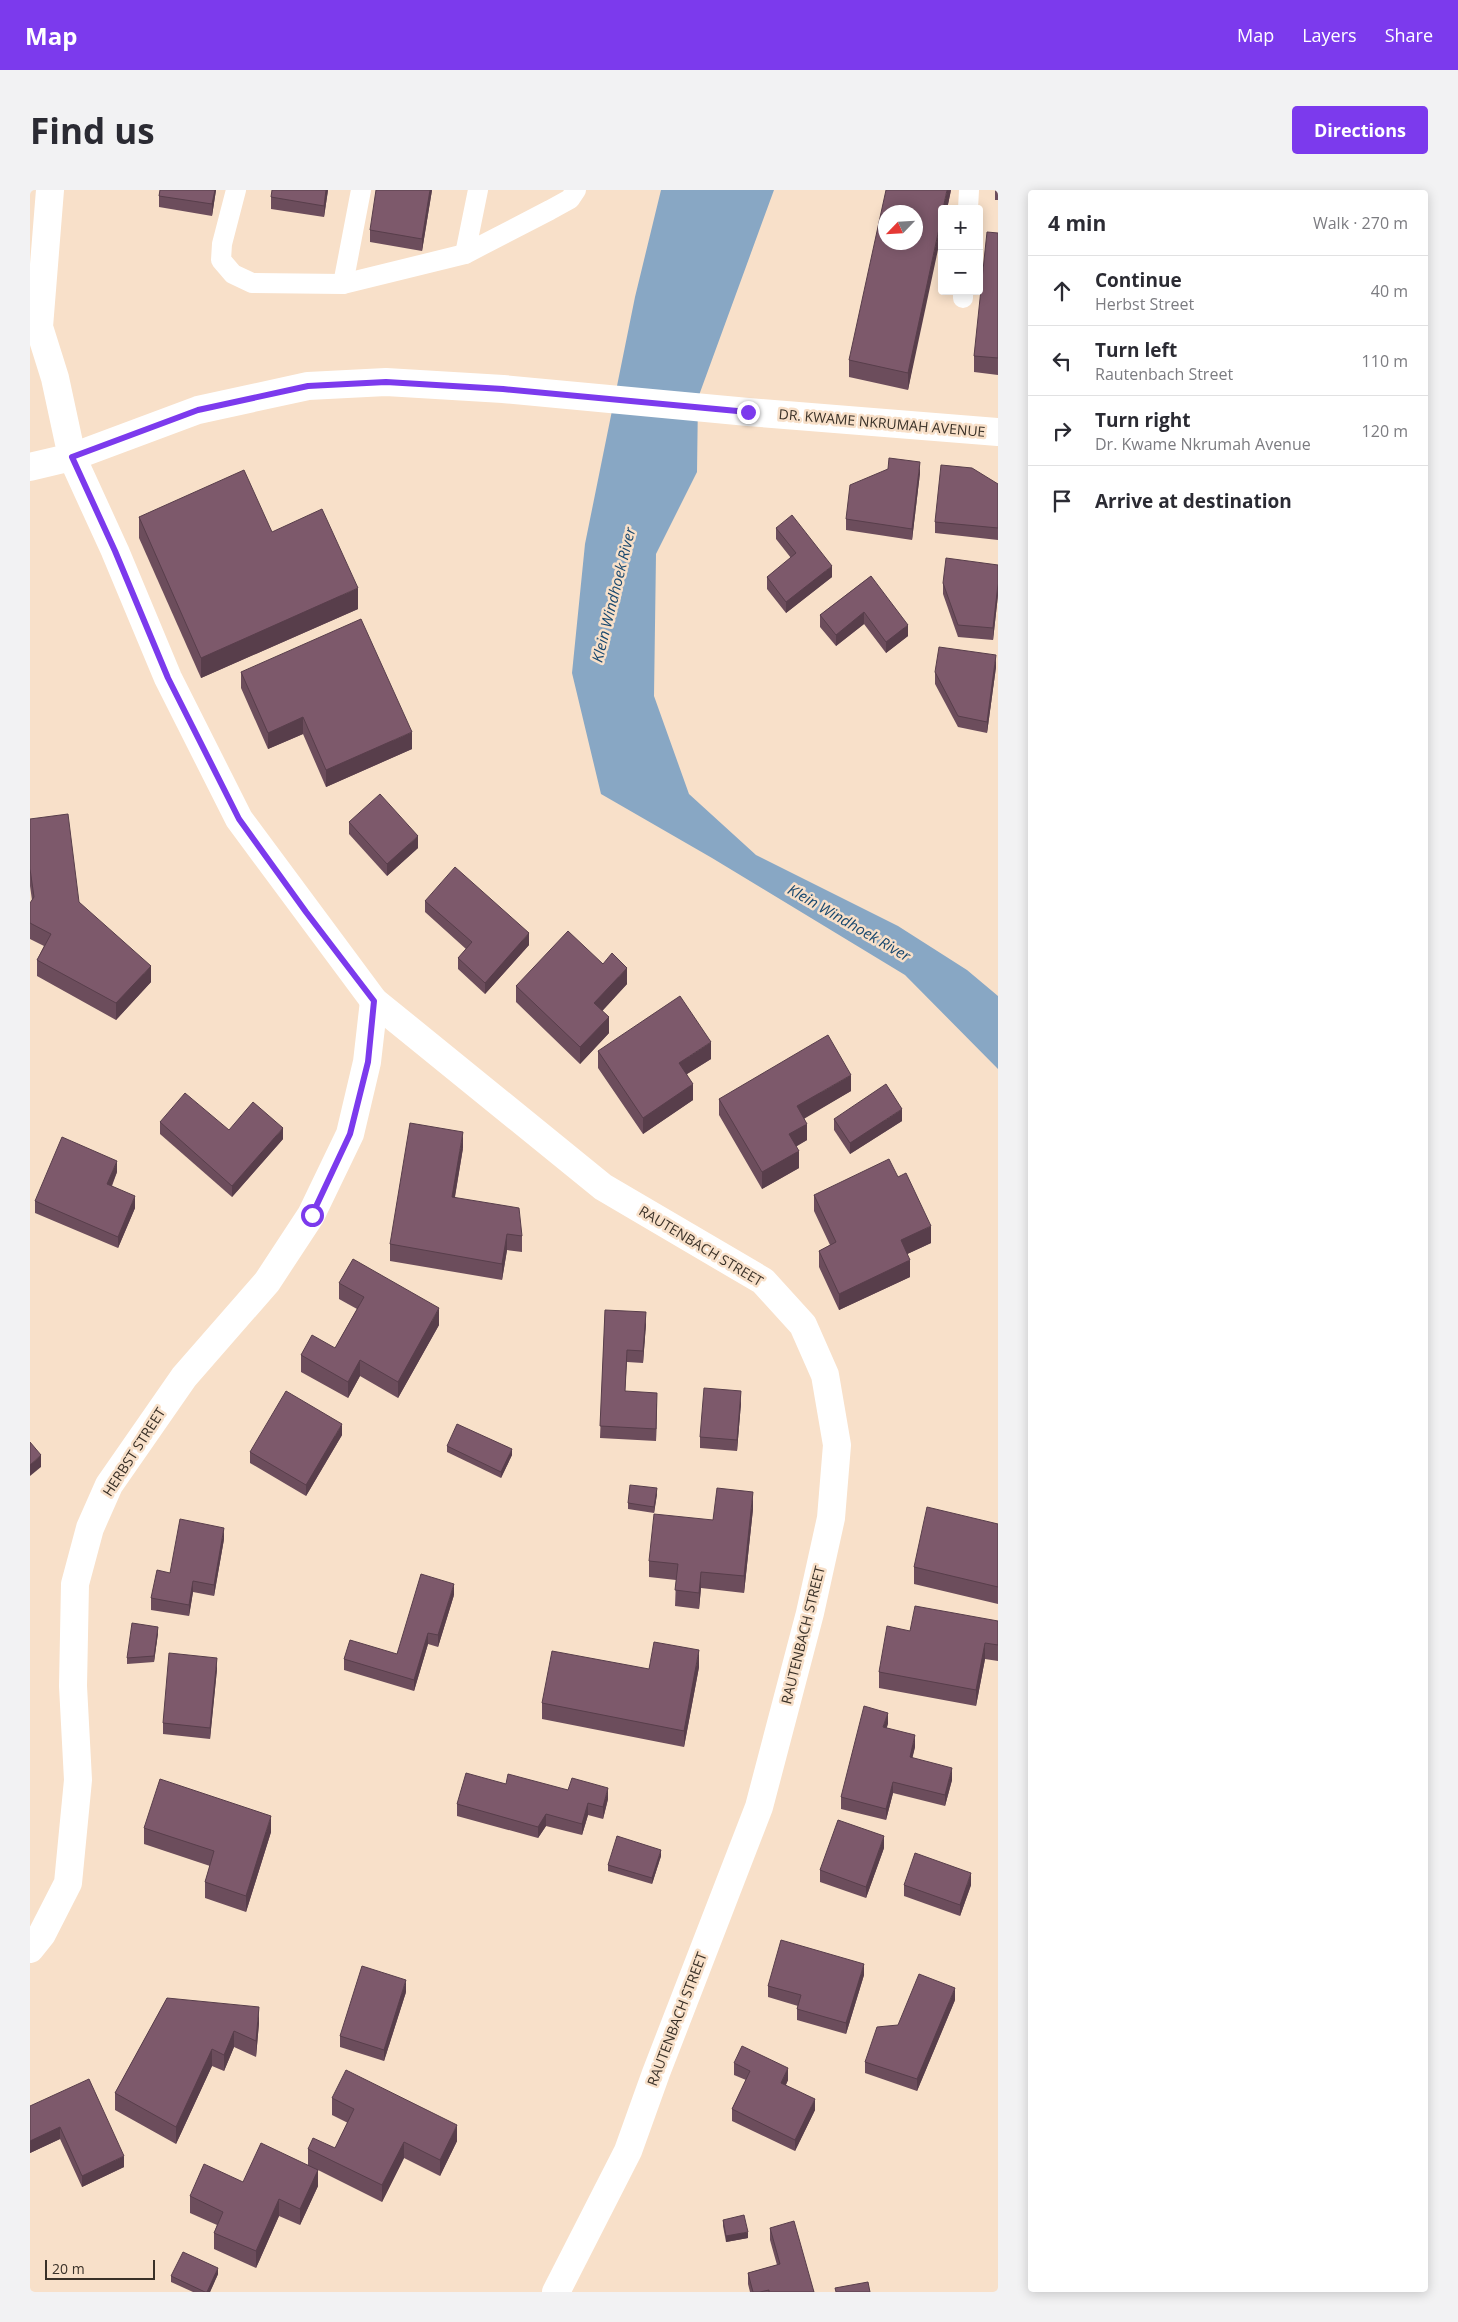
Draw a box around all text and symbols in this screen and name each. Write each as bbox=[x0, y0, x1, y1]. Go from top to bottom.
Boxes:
text: Map bbox=[25, 19, 77, 52]
text: Map bbox=[1237, 23, 1274, 47]
text: Layers bbox=[1302, 23, 1357, 47]
text: Share bbox=[1385, 23, 1433, 47]
button: Directions bbox=[1292, 106, 1428, 154]
text: Find us bbox=[30, 107, 155, 154]
north arrow bbox=[878, 205, 923, 250]
map controls bbox=[938, 205, 983, 295]
button: + bbox=[938, 205, 983, 250]
text: 4 min bbox=[1048, 209, 1106, 237]
text: Walk · 270 m bbox=[1313, 212, 1408, 234]
button: − bbox=[938, 250, 983, 295]
text: Continue bbox=[1095, 267, 1182, 293]
icon: ahead bbox=[1048, 277, 1076, 305]
text: 40 m bbox=[1371, 280, 1408, 302]
text: Herbst Street bbox=[1095, 293, 1194, 315]
text: Turn left bbox=[1095, 337, 1177, 363]
icon: left bbox=[1048, 347, 1076, 375]
text: 110 m bbox=[1362, 350, 1408, 372]
text: Rautenbach Street bbox=[1095, 363, 1233, 385]
route end bbox=[737, 401, 760, 424]
street label: DR. KWAME NKRUMAH AVENUE bbox=[778, 404, 986, 441]
text: Turn right bbox=[1095, 407, 1190, 433]
icon: right bbox=[1048, 417, 1076, 445]
text: 120 m bbox=[1362, 420, 1408, 442]
text: Dr. Kwame Nkrumah Avenue bbox=[1095, 433, 1311, 455]
icon: arrive bbox=[1048, 487, 1076, 515]
text: Arrive at destination bbox=[1095, 488, 1292, 514]
water label: Klein Windhoek River bbox=[587, 524, 640, 664]
water label: Klein Windhoek River bbox=[785, 879, 915, 966]
street label: RAUTENBACH STREET bbox=[636, 1201, 767, 1290]
route start bbox=[301, 1204, 324, 1227]
street label: HERBST STREET bbox=[98, 1403, 170, 1500]
street label: RAUTENBACH STREET bbox=[776, 1564, 829, 1706]
street label: RAUTENBACH STREET bbox=[642, 1949, 711, 2088]
scale bar bbox=[45, 2257, 155, 2280]
text: 20 m bbox=[52, 2259, 85, 2278]

